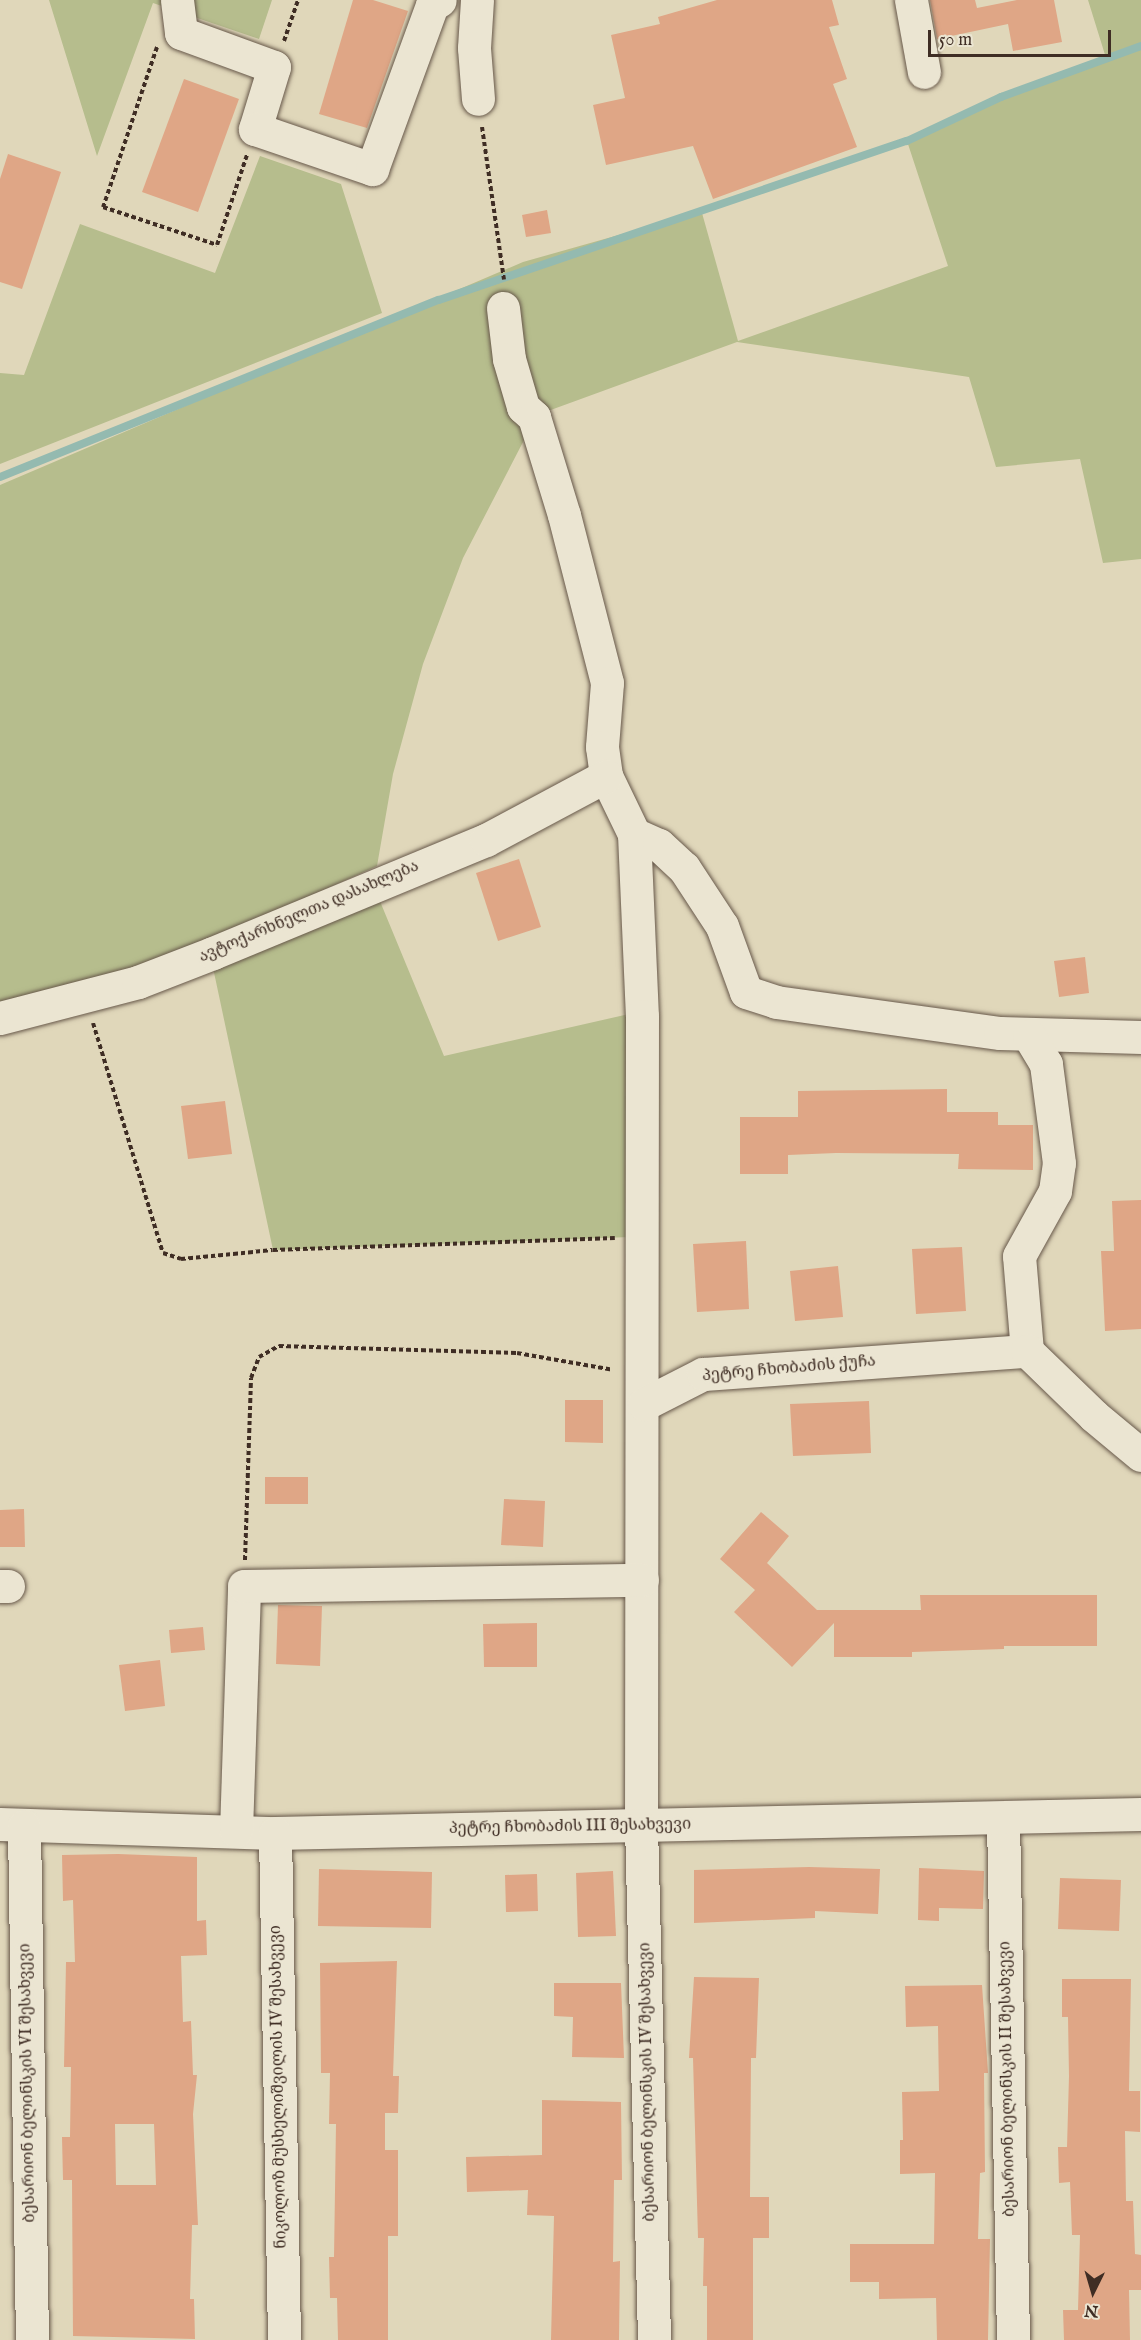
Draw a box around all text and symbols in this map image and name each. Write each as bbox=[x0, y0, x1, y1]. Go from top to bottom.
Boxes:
scale bar bbox=[931, 18, 1114, 56]
text: 50 m bbox=[939, 29, 972, 52]
street label: ავტოქარხნელთა დასახლება bbox=[196, 857, 422, 967]
street label: პეტრე ჩხობაძის ქუჩა bbox=[701, 1352, 877, 1386]
street label: პეტრე ჩხობაძის III შესახვევი bbox=[449, 1815, 691, 1839]
street label: ნიკოლოზ მუსხელიშვილის IV შესახვევი bbox=[267, 1925, 291, 2249]
street label: ბესარიონ ბელინსკის II შესახვევი bbox=[996, 1941, 1020, 2217]
street label: ბესარიონ ბელინსკის IV შესახვევი bbox=[636, 1942, 660, 2222]
street label: ბესარიონ ბელინსკის VI შესახვევი bbox=[16, 1943, 40, 2223]
north arrow bbox=[1063, 2262, 1123, 2322]
text: N bbox=[1084, 2299, 1099, 2320]

